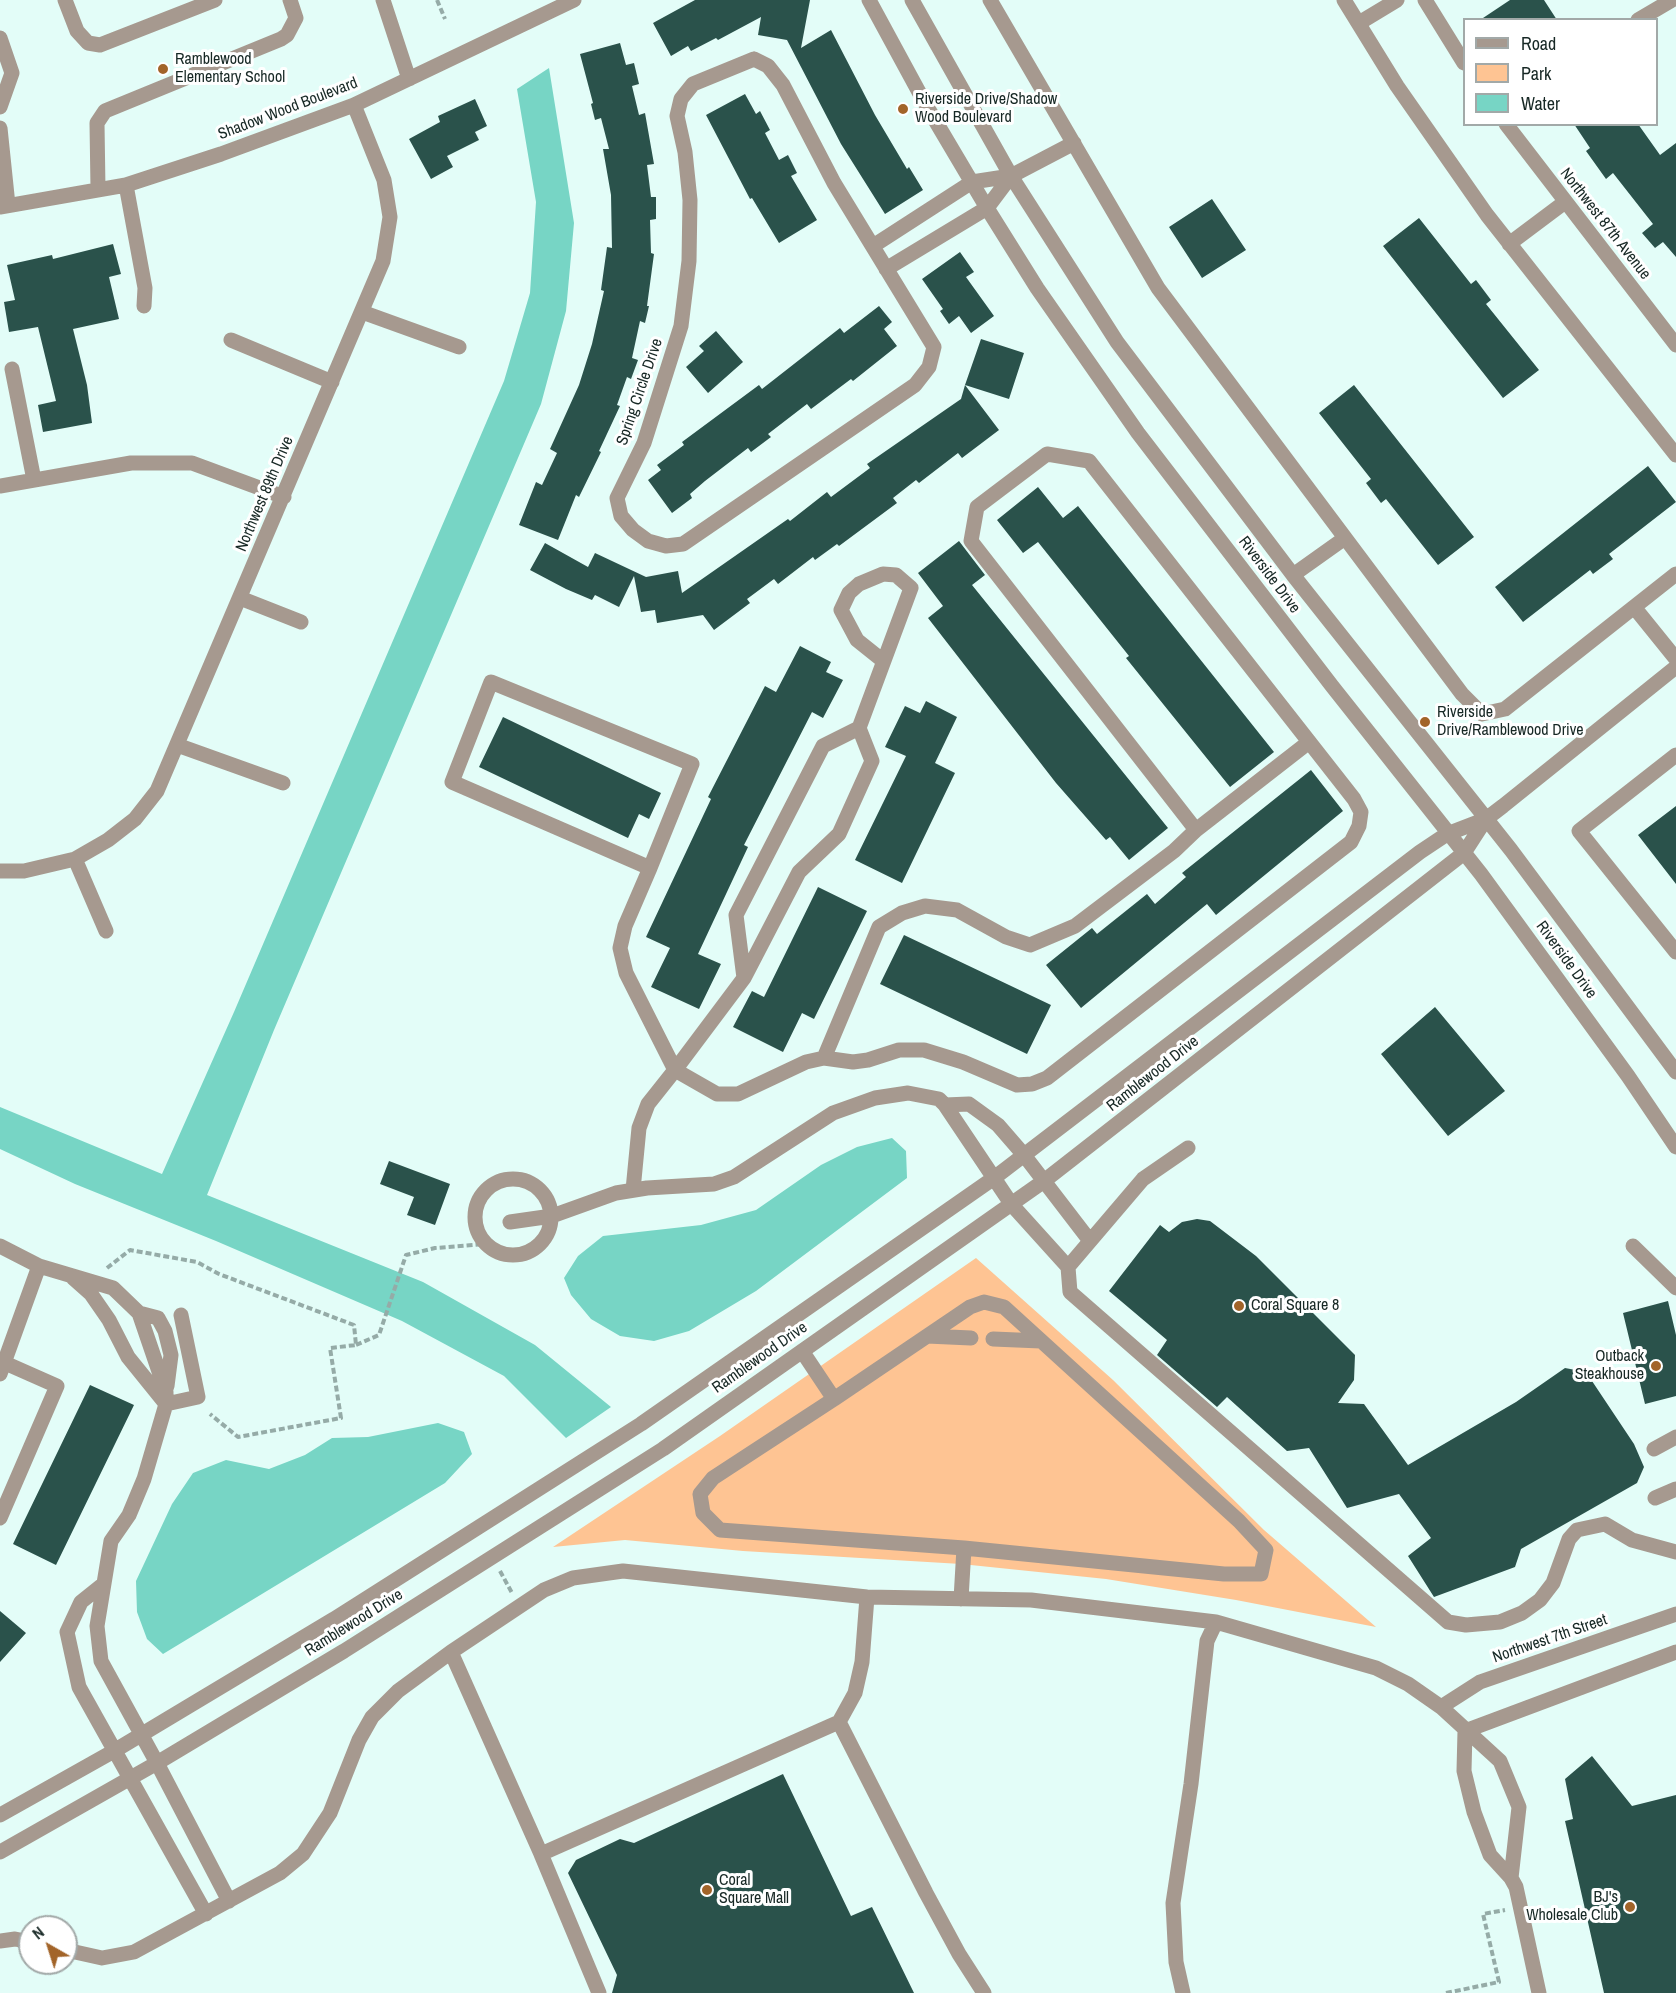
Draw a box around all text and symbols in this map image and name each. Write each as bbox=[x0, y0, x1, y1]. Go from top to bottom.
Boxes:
legend bbox=[1463, 18, 1658, 126]
text: Road bbox=[1521, 31, 1556, 56]
place label: Ramblewood Elementary School bbox=[175, 50, 285, 88]
text: Park bbox=[1521, 61, 1551, 86]
marker: Ramblewood Elementary School bbox=[156, 62, 170, 76]
street label: Shadow Wood Boulevard bbox=[216, 74, 360, 144]
place label: Riverside Drive/Shadow Wood Boulevard bbox=[915, 90, 1057, 128]
text: Water bbox=[1521, 91, 1560, 116]
marker: Riverside Drive/Shadow Wood Boulevard bbox=[896, 102, 910, 116]
street label: Northwest 87th Avenue bbox=[1556, 164, 1654, 284]
street label: Spring Circle Drive bbox=[613, 336, 667, 448]
street label: Northwest 89th Drive bbox=[232, 434, 298, 554]
street label: Riverside Drive bbox=[1234, 533, 1304, 617]
place label: Riverside Drive/Ramblewood Drive bbox=[1437, 703, 1584, 741]
marker: Riverside Drive/Ramblewood Drive bbox=[1418, 715, 1432, 729]
street label: Riverside Drive bbox=[1531, 917, 1601, 1003]
street label: Ramblewood Drive bbox=[1103, 1032, 1203, 1116]
place label: Coral Square 8 bbox=[1251, 1296, 1339, 1316]
marker: Coral Square 8 bbox=[1232, 1299, 1246, 1313]
street label: Ramblewood Drive bbox=[709, 1318, 811, 1398]
place label: Outback Steakhouse bbox=[1575, 1347, 1644, 1385]
marker: Outback Steakhouse bbox=[1649, 1359, 1663, 1373]
street label: Ramblewood Drive bbox=[302, 1585, 406, 1661]
street label: Northwest 7th Street bbox=[1490, 1610, 1610, 1668]
place label: Coral Square Mall bbox=[719, 1871, 789, 1909]
marker: Coral Square Mall bbox=[700, 1883, 714, 1897]
place label: BJ's Wholesale Club bbox=[1526, 1888, 1618, 1926]
marker: BJ's Wholesale Club bbox=[1623, 1900, 1637, 1914]
north arrow bbox=[18, 1915, 78, 1975]
text: N bbox=[27, 1921, 49, 1944]

